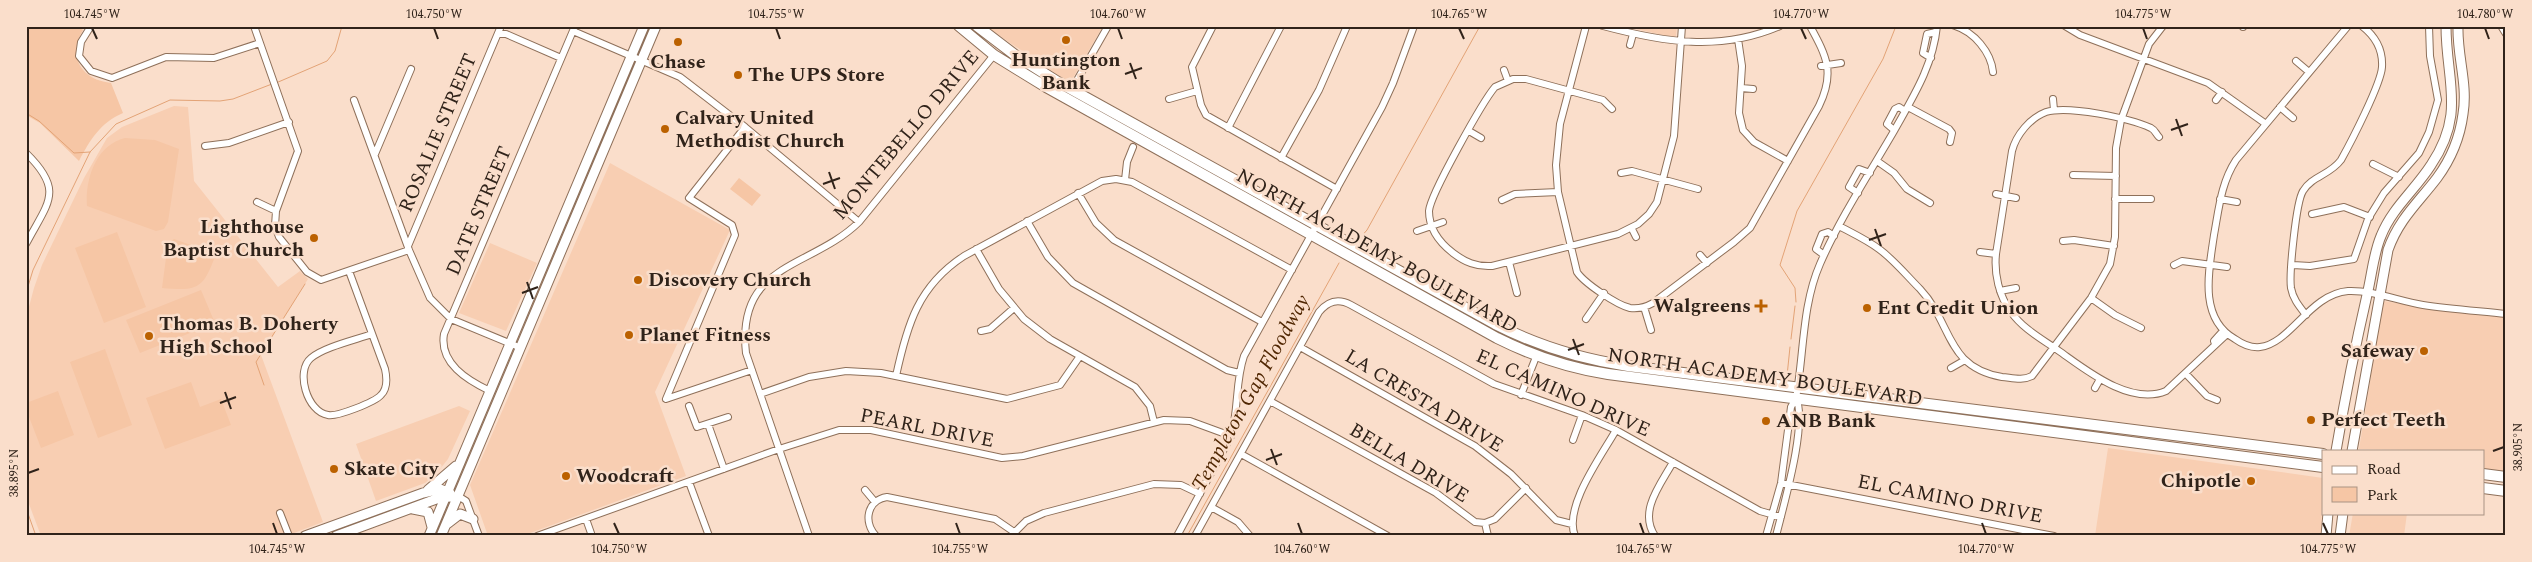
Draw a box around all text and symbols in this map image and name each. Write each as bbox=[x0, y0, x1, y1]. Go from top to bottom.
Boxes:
text: 104.745°W bbox=[64, 5, 121, 24]
text: 104.750°W bbox=[406, 5, 463, 24]
text: 104.755°W bbox=[748, 5, 805, 24]
text: 104.760°W bbox=[1090, 5, 1147, 24]
text: 104.765°W bbox=[1431, 5, 1488, 24]
text: 104.770°W bbox=[1773, 5, 1830, 24]
text: 104.775°W bbox=[2115, 5, 2172, 24]
text: 104.780°W bbox=[2457, 5, 2514, 24]
marker: Huntington Bank bbox=[1060, 34, 1072, 46]
marker: Chase bbox=[672, 36, 684, 48]
street label: MONTEBELLO DRIVE bbox=[826, 43, 986, 227]
place label: Huntington Bank bbox=[1011, 45, 1121, 98]
place label: Chase bbox=[650, 47, 706, 77]
street label: ROSALIE STREET bbox=[391, 49, 485, 217]
place label: The UPS Store bbox=[748, 60, 885, 90]
marker: The UPS Store bbox=[732, 69, 744, 81]
place label: Calvary United Methodist Church bbox=[675, 103, 845, 156]
marker: Calvary United Methodist Church bbox=[659, 123, 671, 135]
street label: DATE STREET bbox=[438, 142, 520, 280]
street label: NORTH ACADEMY BOULEVARD bbox=[1231, 161, 1523, 341]
place label: Lighthouse Baptist Church bbox=[163, 212, 304, 265]
marker: Lighthouse Baptist Church bbox=[308, 232, 320, 244]
place label: Discovery Church bbox=[648, 265, 811, 295]
marker: Discovery Church bbox=[632, 274, 644, 286]
water label: Templeton Gap Floodway bbox=[1184, 288, 1319, 497]
place label: Walgreens bbox=[1654, 291, 1751, 321]
place label: Ent Credit Union bbox=[1877, 293, 2039, 323]
marker: Walgreens bbox=[1755, 300, 1767, 312]
marker: Ent Credit Union bbox=[1861, 302, 1873, 314]
place label: Thomas B. Doherty High School bbox=[159, 309, 339, 362]
place label: Planet Fitness bbox=[639, 320, 771, 350]
marker: Planet Fitness bbox=[623, 329, 635, 341]
marker: Thomas B. Doherty High School bbox=[143, 330, 155, 342]
place label: Safeway bbox=[2341, 336, 2415, 366]
street label: NORTH ACADEMY BOULEVARD bbox=[1606, 340, 1924, 414]
street label: EL CAMINO DRIVE bbox=[1471, 341, 1655, 445]
street label: LA CRESTA DRIVE bbox=[1339, 342, 1509, 460]
marker: Safeway bbox=[2418, 345, 2430, 357]
street label: PEARL DRIVE bbox=[857, 400, 997, 456]
place label: Perfect Teeth bbox=[2321, 405, 2446, 435]
place label: ANB Bank bbox=[1776, 406, 1876, 436]
marker: Perfect Teeth bbox=[2305, 414, 2317, 426]
street label: BELLA DRIVE bbox=[1343, 415, 1475, 511]
marker: ANB Bank bbox=[1760, 415, 1772, 427]
text: 38.905°N bbox=[2509, 423, 2528, 471]
text: 38.895°N bbox=[5, 449, 24, 497]
legend bbox=[2322, 450, 2484, 514]
place label: Skate City bbox=[344, 454, 440, 484]
text: Road bbox=[2367, 458, 2401, 481]
place label: Woodcraft bbox=[576, 461, 674, 491]
marker: Skate City bbox=[328, 463, 340, 475]
street label: EL CAMINO DRIVE bbox=[1855, 466, 2045, 532]
place label: Chipotle bbox=[2161, 466, 2241, 496]
marker: Woodcraft bbox=[560, 470, 572, 482]
marker: Chipotle bbox=[2245, 475, 2257, 487]
text: Park bbox=[2367, 484, 2398, 507]
text: 104.745°W bbox=[249, 540, 306, 559]
text: 104.750°W bbox=[591, 540, 648, 559]
text: 104.755°W bbox=[932, 540, 989, 559]
text: 104.760°W bbox=[1274, 540, 1331, 559]
text: 104.765°W bbox=[1616, 540, 1673, 559]
text: 104.770°W bbox=[1958, 540, 2015, 559]
text: 104.775°W bbox=[2300, 540, 2357, 559]

